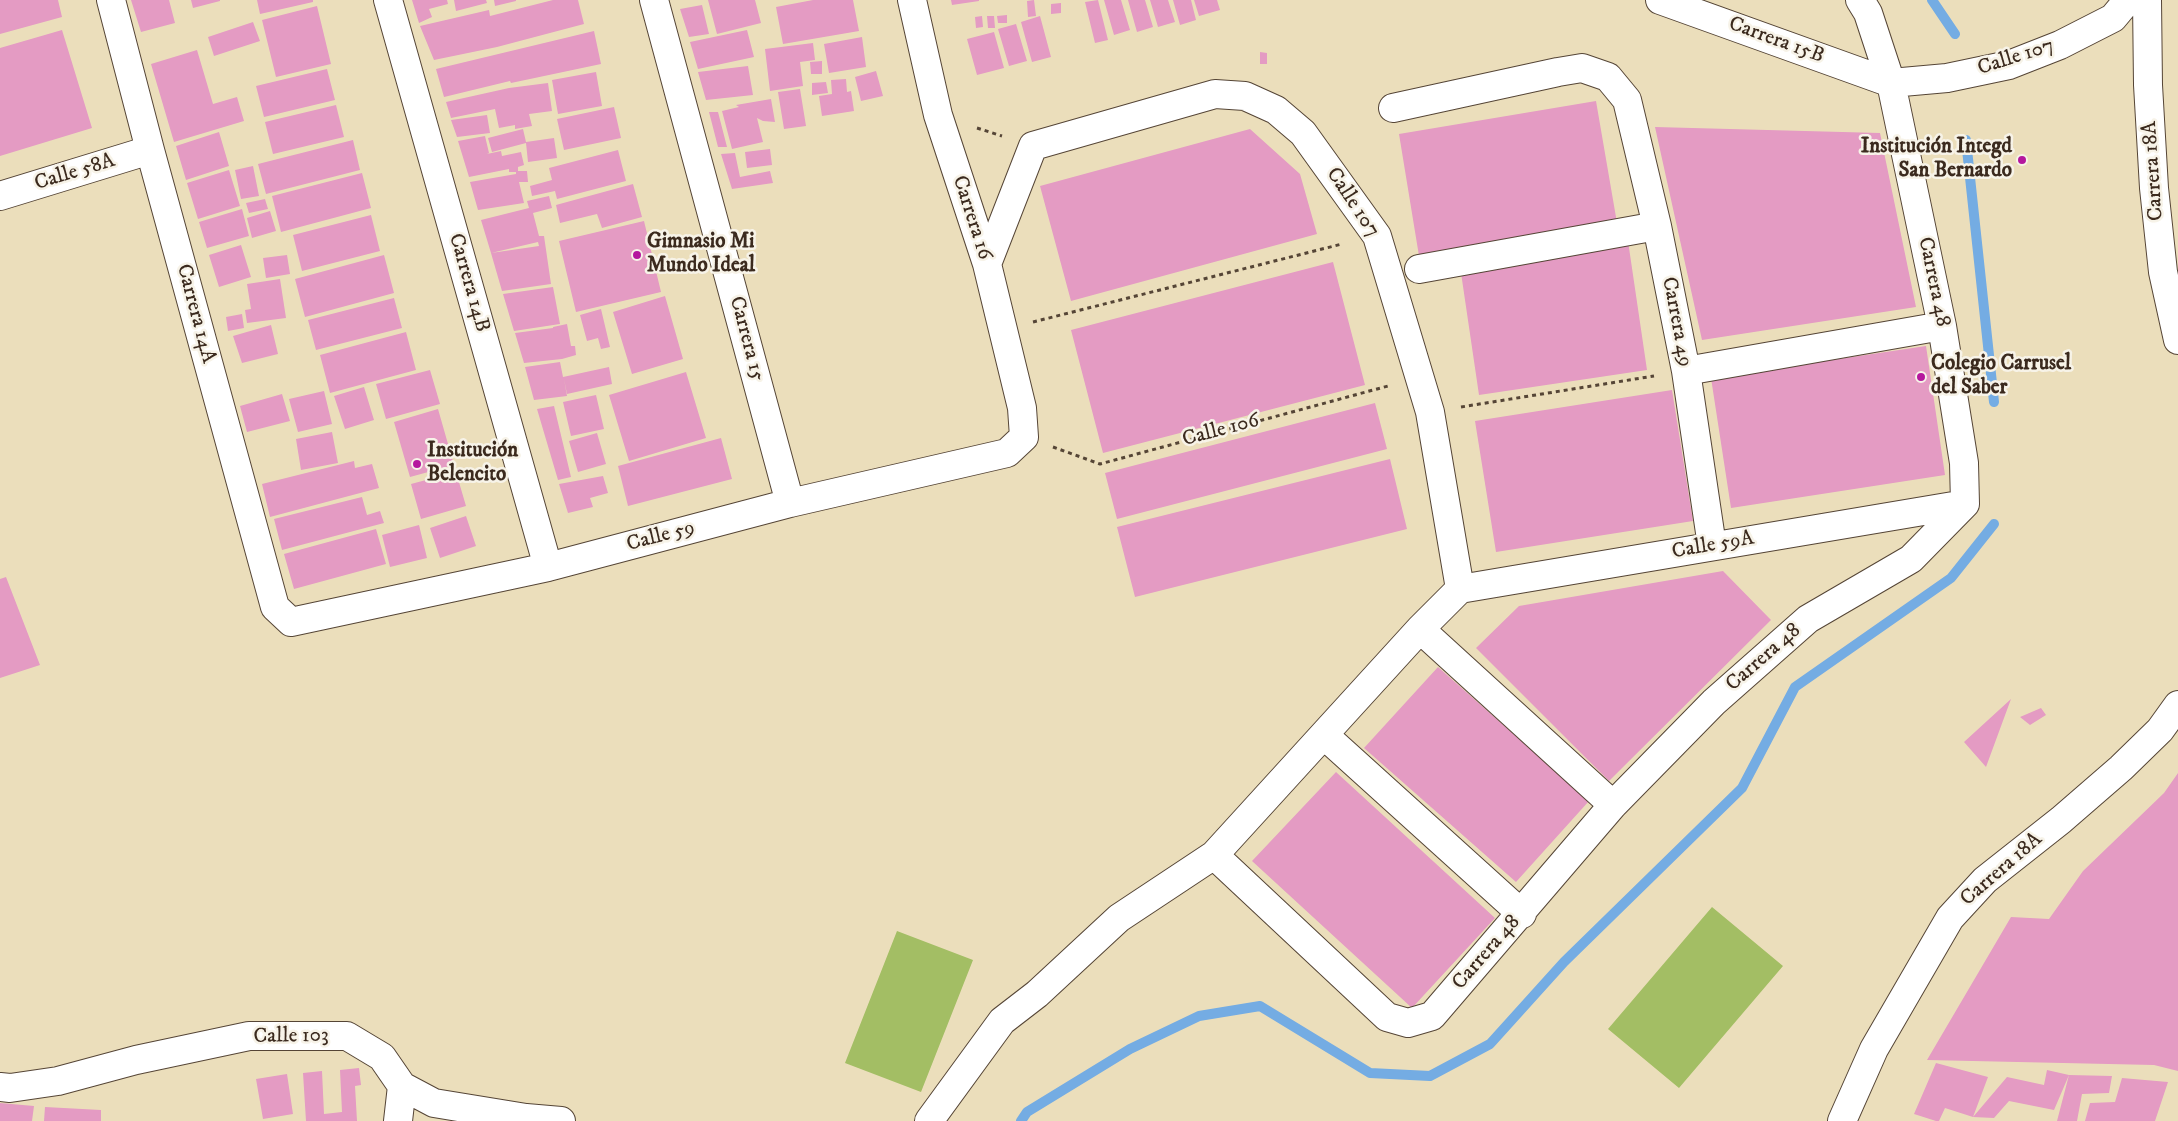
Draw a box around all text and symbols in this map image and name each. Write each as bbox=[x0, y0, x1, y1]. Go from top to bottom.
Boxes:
street label: Carrera 15B bbox=[1725, 12, 1827, 70]
street label: Calle 107 bbox=[1975, 34, 2057, 82]
street label: Carrera 18A bbox=[2138, 120, 2170, 222]
place label: Institución Integd San Bernardo bbox=[1861, 135, 2012, 185]
street label: Calle 58A bbox=[32, 149, 118, 197]
marker: Institución Integd San Bernardo bbox=[2016, 154, 2028, 166]
street label: Calle 107 bbox=[1320, 163, 1384, 243]
street label: Carrera 16 bbox=[946, 173, 996, 263]
place label: Gimnasio Mi Mundo Ideal bbox=[647, 230, 755, 280]
street label: Carrera 14B bbox=[442, 231, 494, 335]
street label: Carrera 48 bbox=[1911, 235, 1955, 329]
marker: Gimnasio Mi Mundo Ideal bbox=[631, 249, 643, 261]
street label: Carrera 14A bbox=[170, 262, 220, 366]
street label: Carrera 49 bbox=[1655, 275, 1697, 369]
street label: Carrera 15 bbox=[723, 294, 769, 384]
place label: Colegio Carrusel del Saber bbox=[1931, 352, 2071, 402]
marker: Colegio Carrusel del Saber bbox=[1915, 371, 1927, 383]
street label: Calle 106 bbox=[1180, 409, 1262, 453]
place label: Institución Belencito bbox=[427, 439, 518, 489]
marker: Institución Belencito bbox=[411, 458, 423, 470]
street label: Calle 59 bbox=[624, 516, 698, 558]
street label: Calle 59A bbox=[1670, 526, 1756, 566]
street label: Carrera 48 bbox=[1721, 619, 1807, 697]
street label: Carrera 18A bbox=[1956, 828, 2048, 912]
street label: Carrera 48 bbox=[1448, 910, 1526, 996]
street label: Calle 103 bbox=[253, 1024, 329, 1050]

